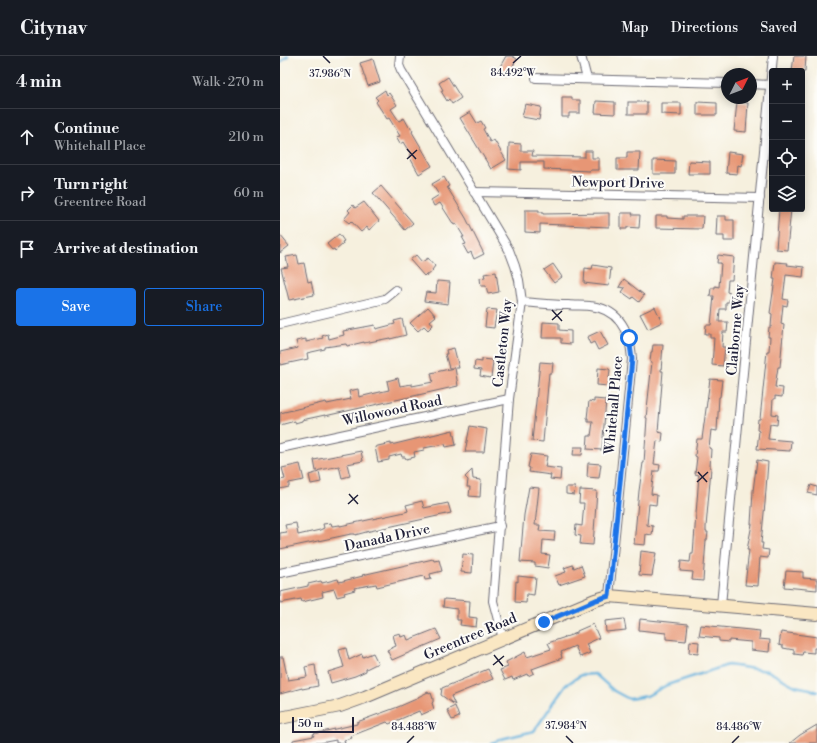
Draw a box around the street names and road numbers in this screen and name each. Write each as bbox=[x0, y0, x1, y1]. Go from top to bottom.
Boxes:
street label: Newport Drive bbox=[571, 173, 665, 193]
street label: Claiborne Way bbox=[723, 284, 749, 376]
street label: Castleton Way bbox=[489, 298, 517, 388]
street label: Whitehall Place bbox=[601, 355, 627, 456]
street label: Willowood Road bbox=[340, 392, 444, 431]
street label: Danada Drive bbox=[343, 520, 432, 556]
street label: Greentree Road bbox=[421, 609, 520, 665]

